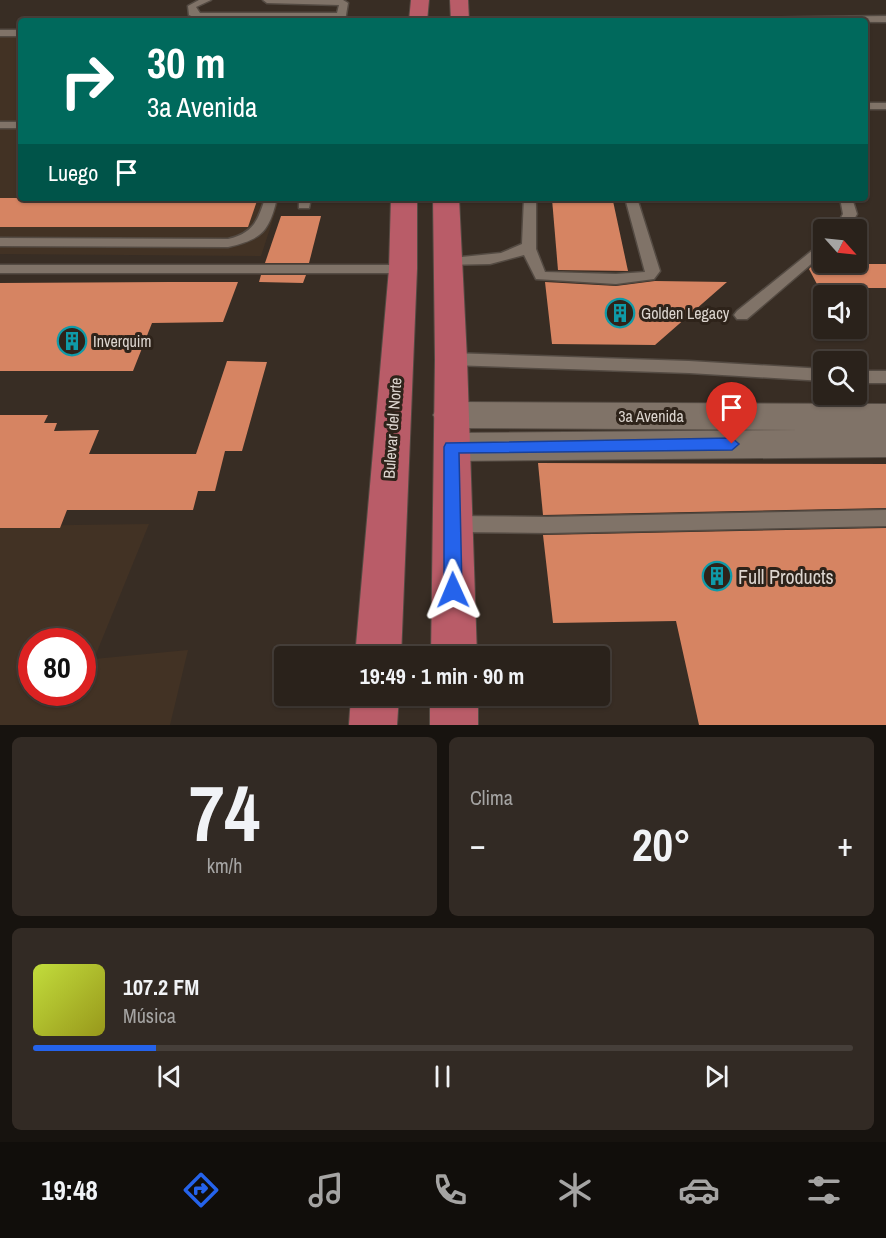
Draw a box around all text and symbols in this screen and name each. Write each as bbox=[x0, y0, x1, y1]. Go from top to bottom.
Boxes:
text: 30 m bbox=[147, 35, 226, 91]
icon: right bbox=[48, 42, 126, 120]
text: 3a Avenida bbox=[147, 89, 257, 125]
icon: arrive bbox=[110, 156, 143, 189]
text: Luego bbox=[48, 158, 98, 188]
north arrow bbox=[813, 219, 867, 273]
map controls bbox=[813, 219, 867, 405]
button: sound bbox=[813, 285, 867, 339]
building icon: Golden Legacy bbox=[604, 297, 636, 329]
place label: Golden Legacy bbox=[641, 302, 730, 324]
building icon: Inverquim bbox=[56, 325, 88, 357]
place label: Inverquim bbox=[93, 330, 151, 352]
button: search bbox=[813, 351, 867, 405]
street label: Bulevar del Norte bbox=[377, 377, 407, 479]
pin bbox=[706, 382, 757, 444]
icon: arrive bbox=[715, 391, 748, 424]
street label: 3a Avenida bbox=[618, 405, 684, 427]
position arrow bbox=[421, 558, 485, 622]
building icon: Full Products bbox=[701, 560, 733, 592]
place label: Full Products bbox=[738, 563, 834, 590]
speed limit sign: 80 bbox=[18, 628, 96, 706]
text: 19:49 · 1 min · 90 m bbox=[360, 661, 524, 691]
text: 74 bbox=[189, 760, 260, 865]
text: Clima bbox=[470, 784, 513, 811]
text: 20° bbox=[632, 814, 691, 875]
text: − bbox=[470, 822, 486, 866]
text: + bbox=[837, 822, 853, 866]
text: km/h bbox=[207, 852, 242, 879]
text: 107.2 FM bbox=[123, 972, 199, 1002]
text: Música bbox=[123, 1002, 176, 1029]
icon: previous bbox=[153, 1060, 186, 1093]
icon: pause bbox=[426, 1060, 459, 1093]
icon: next bbox=[700, 1060, 733, 1093]
icon: directions bbox=[180, 1169, 222, 1211]
icon: music bbox=[305, 1169, 347, 1211]
icon: phone bbox=[429, 1169, 471, 1211]
icon: climate bbox=[554, 1169, 596, 1211]
icon: car bbox=[678, 1169, 720, 1211]
icon: filters bbox=[803, 1169, 845, 1211]
text: 19:48 bbox=[41, 1172, 98, 1208]

